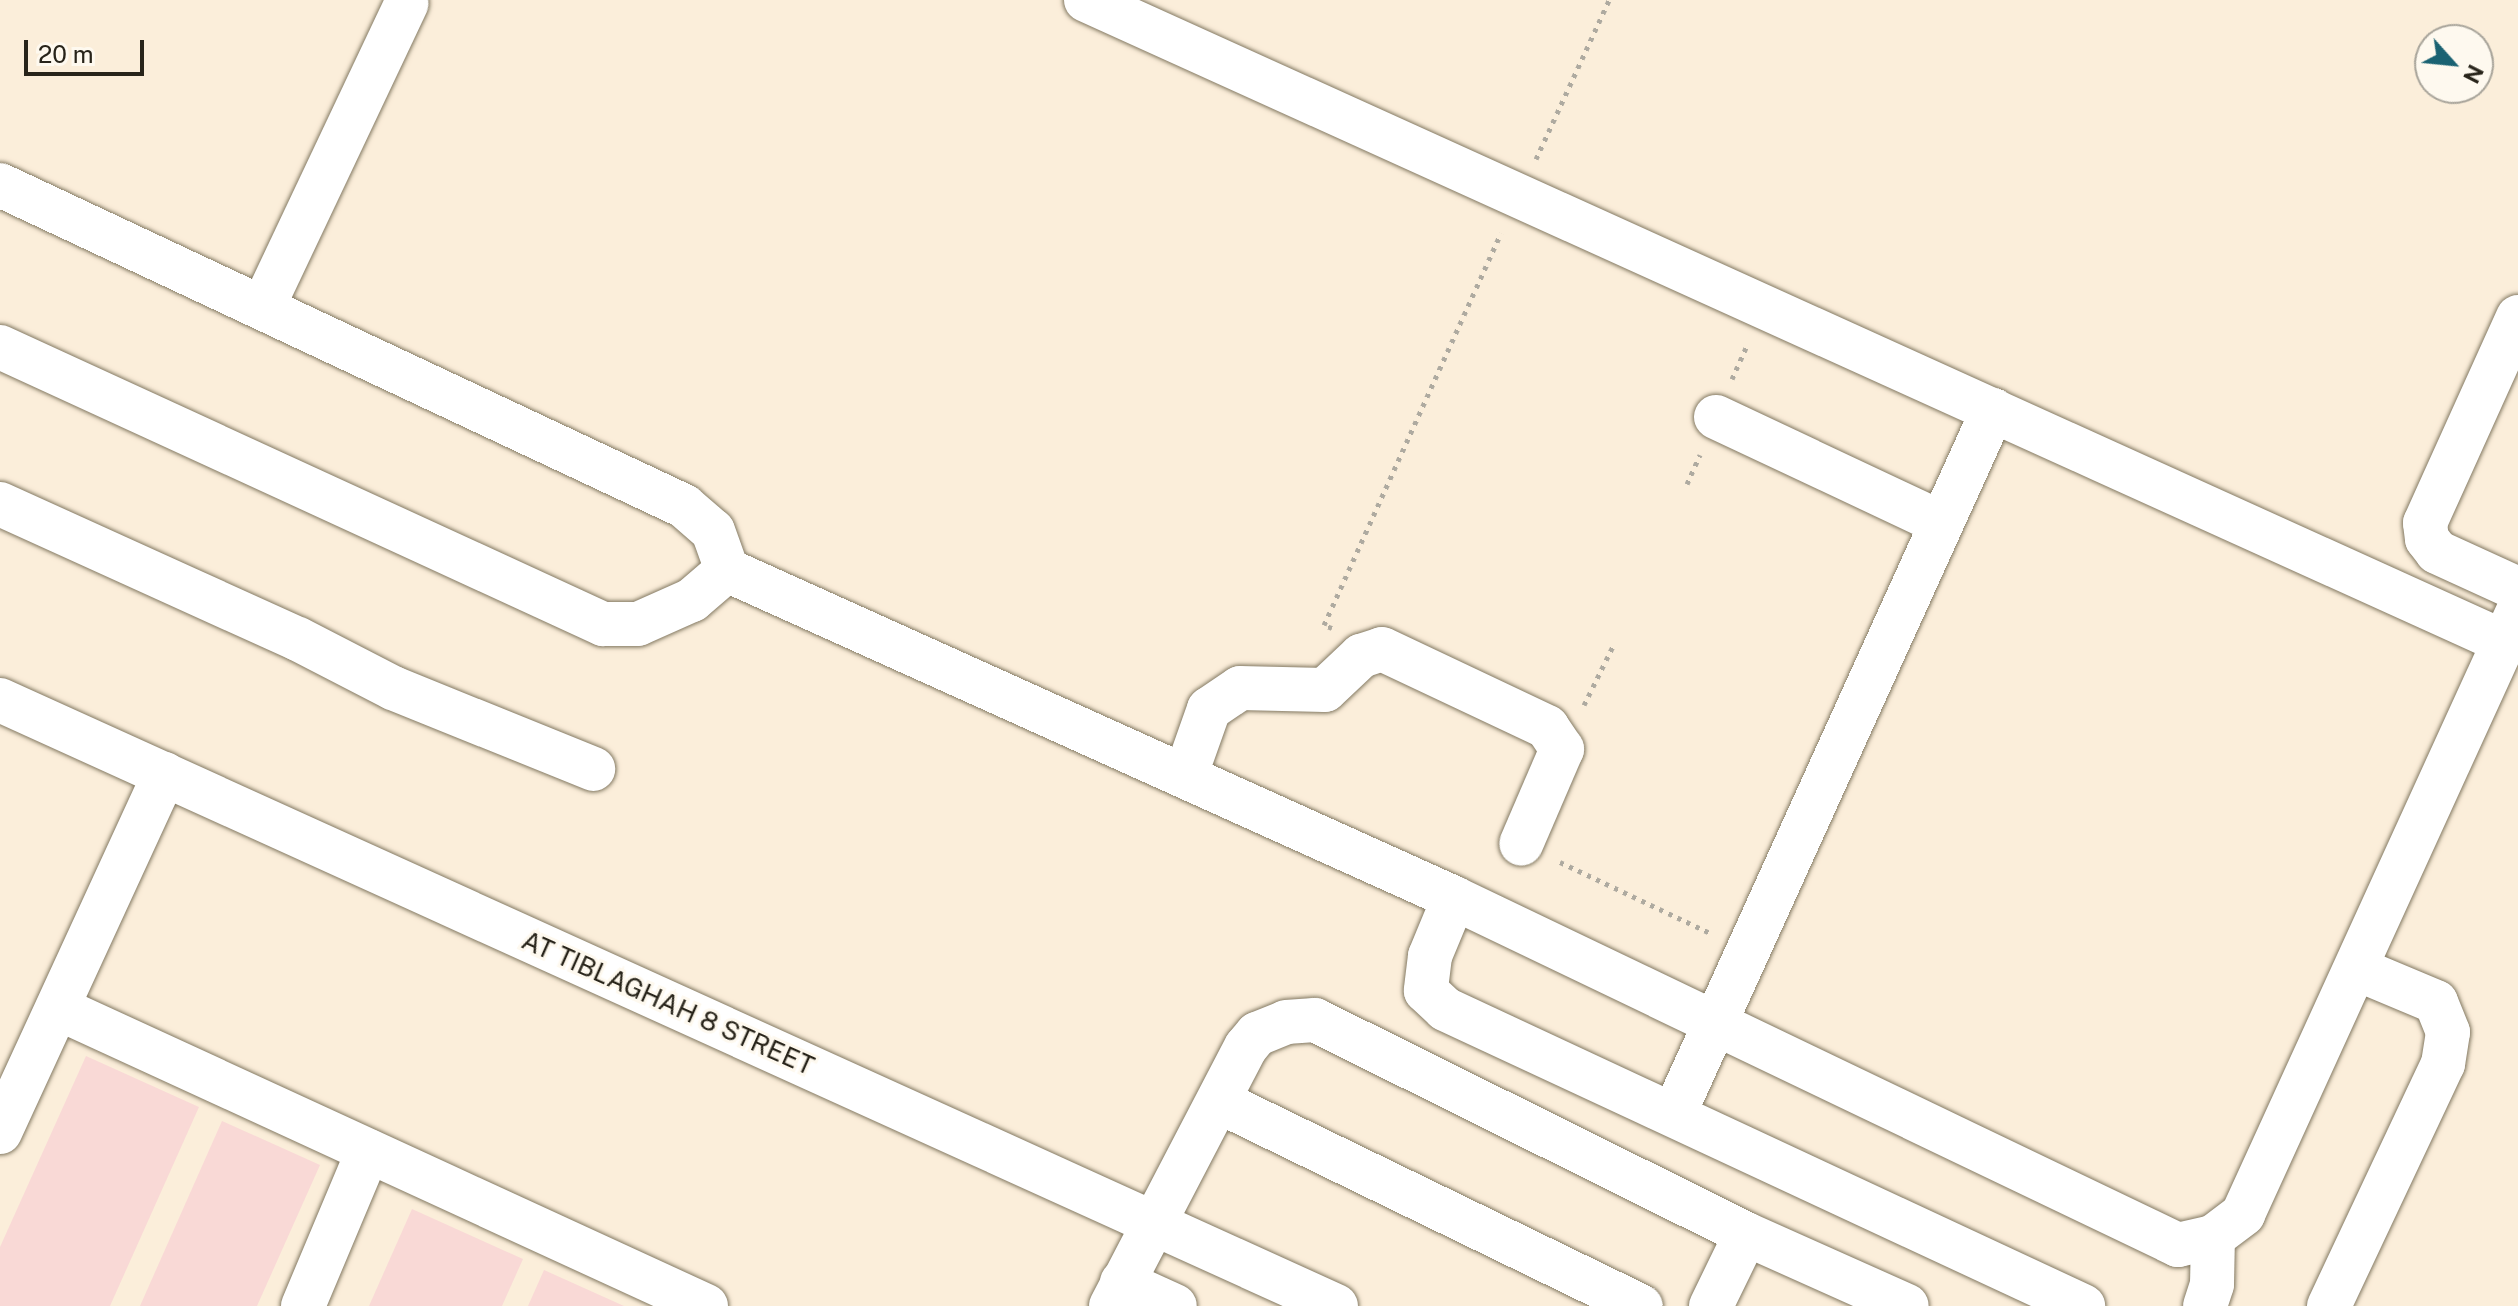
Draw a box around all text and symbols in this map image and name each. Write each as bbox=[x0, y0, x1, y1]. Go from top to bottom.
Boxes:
scale bar bbox=[28, 24, 148, 74]
north arrow bbox=[2414, 24, 2494, 104]
text: 20 m bbox=[38, 40, 94, 68]
text: N bbox=[2458, 60, 2489, 88]
street label: AT TIBLAGHAH 8 STREET bbox=[517, 924, 819, 1082]

